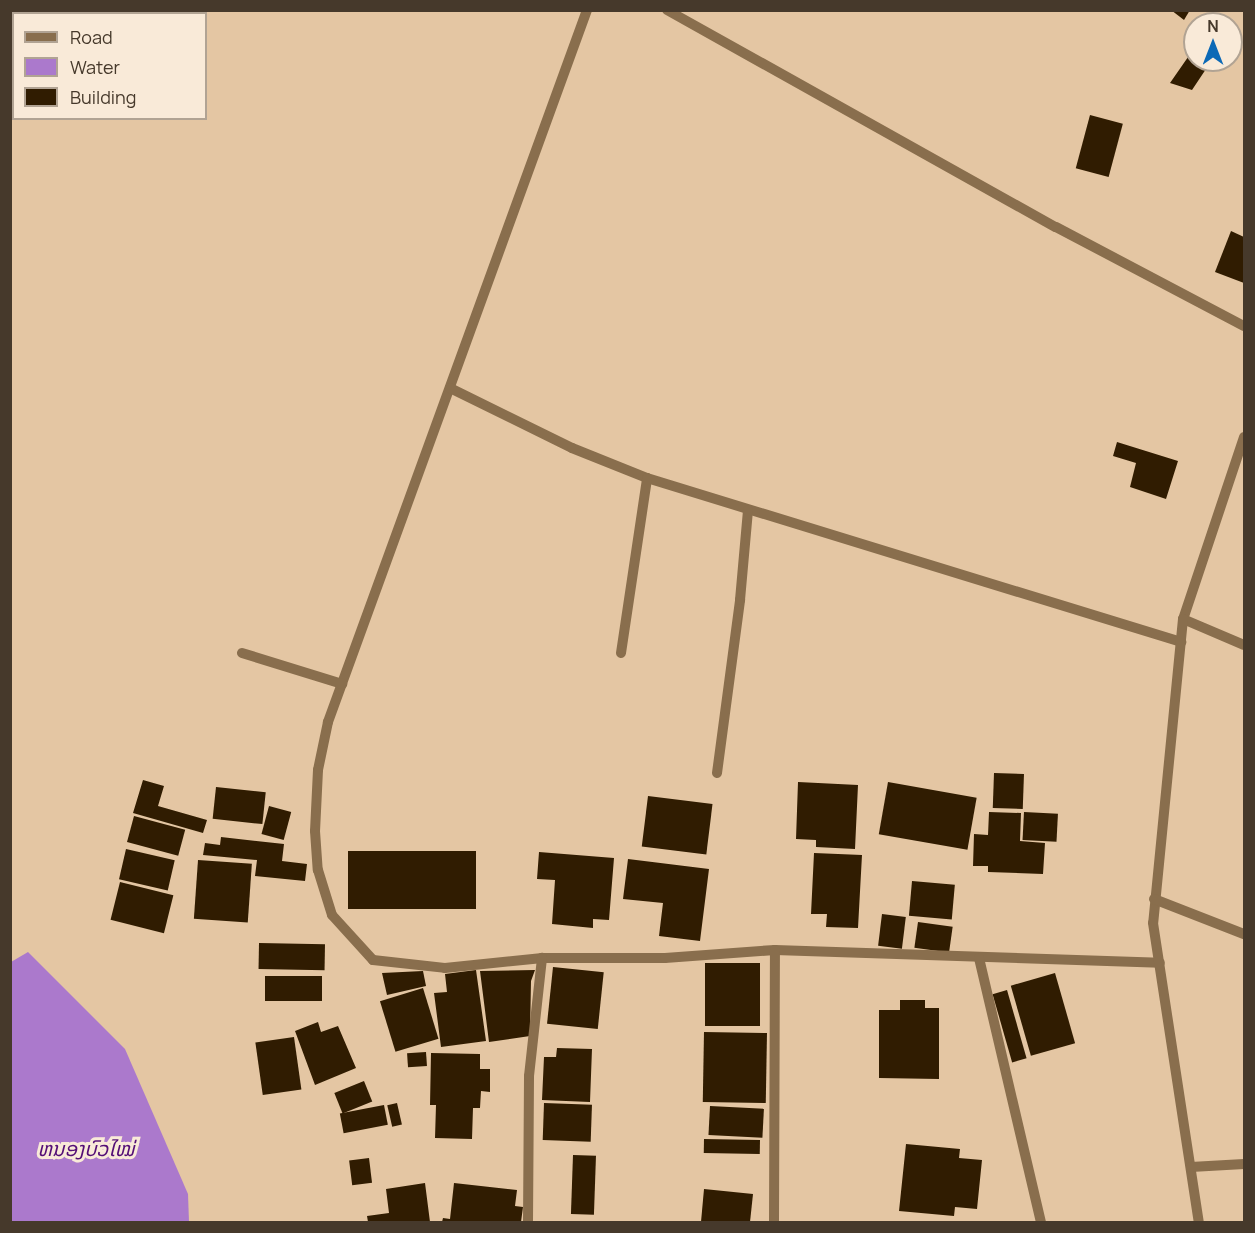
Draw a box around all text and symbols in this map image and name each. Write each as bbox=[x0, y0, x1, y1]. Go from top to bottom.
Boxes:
legend bbox=[12, 12, 207, 120]
north arrow bbox=[1183, 12, 1243, 72]
text: N bbox=[1207, 15, 1219, 37]
text: Road bbox=[70, 25, 113, 49]
text: Water bbox=[70, 55, 120, 79]
text: Building bbox=[70, 85, 136, 109]
water label: ຫນອງບົວໄໝ່ bbox=[38, 1136, 134, 1160]

